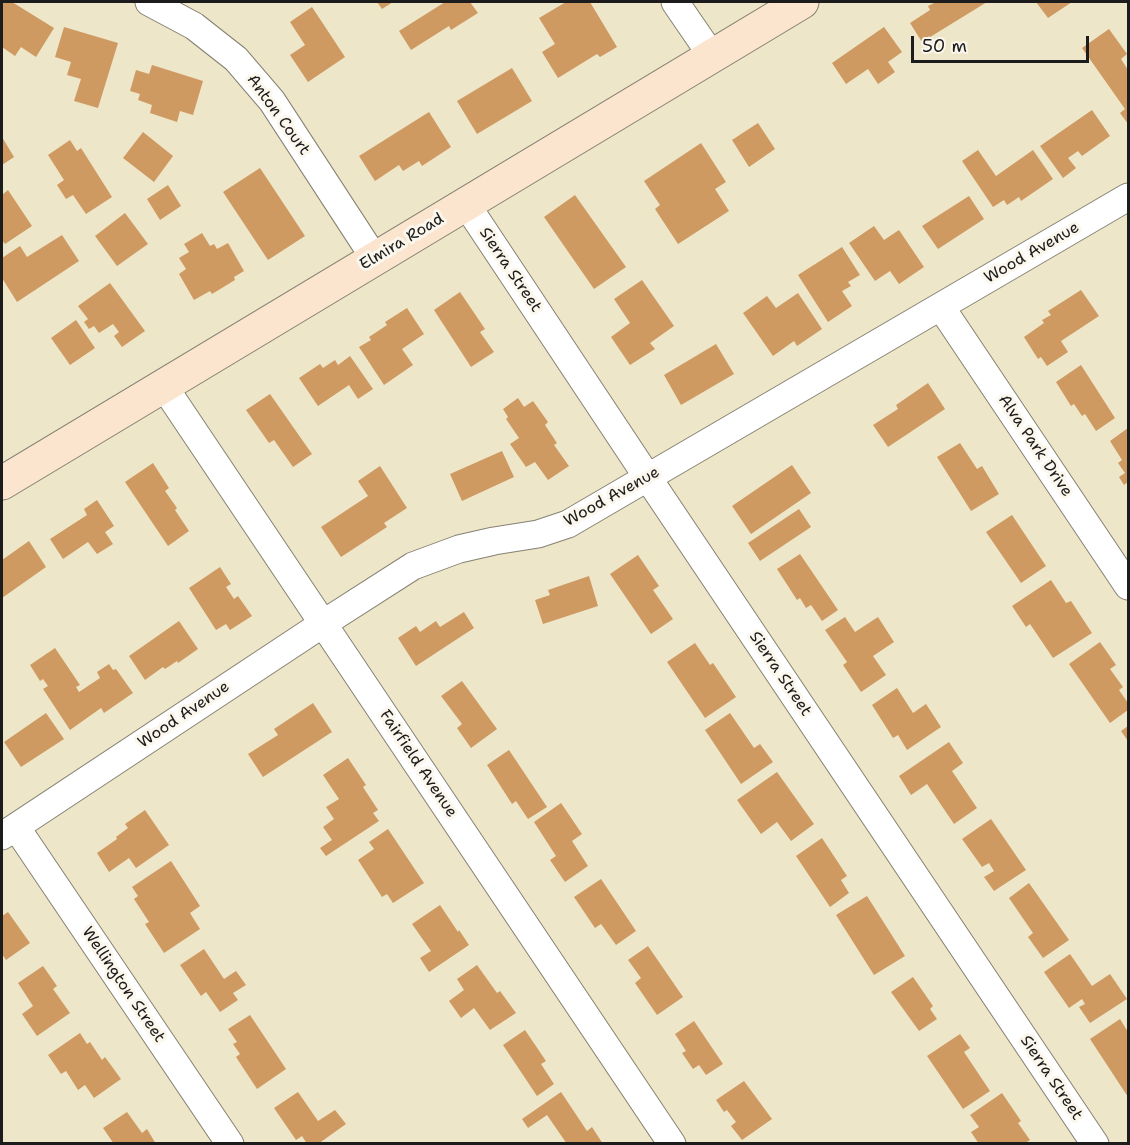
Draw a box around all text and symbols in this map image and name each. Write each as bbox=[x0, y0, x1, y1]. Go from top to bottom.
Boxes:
scale bar bbox=[914, 24, 1092, 62]
text: 50 m bbox=[922, 34, 967, 58]
street label: Anton Court bbox=[242, 71, 314, 159]
street label: Elmira Road bbox=[357, 209, 447, 275]
street label: Wood Avenue bbox=[981, 218, 1083, 288]
street label: Sierra Street bbox=[475, 224, 545, 316]
street label: Alva Park Drive bbox=[994, 391, 1076, 501]
street label: Wood Avenue bbox=[561, 463, 663, 531]
street label: Sierra Street bbox=[745, 628, 815, 720]
street label: Wood Avenue bbox=[135, 677, 233, 753]
street label: Fairfield Avenue bbox=[375, 707, 461, 821]
street label: Wellington Street bbox=[77, 924, 169, 1046]
street label: Sierra Street bbox=[1016, 1032, 1086, 1124]

